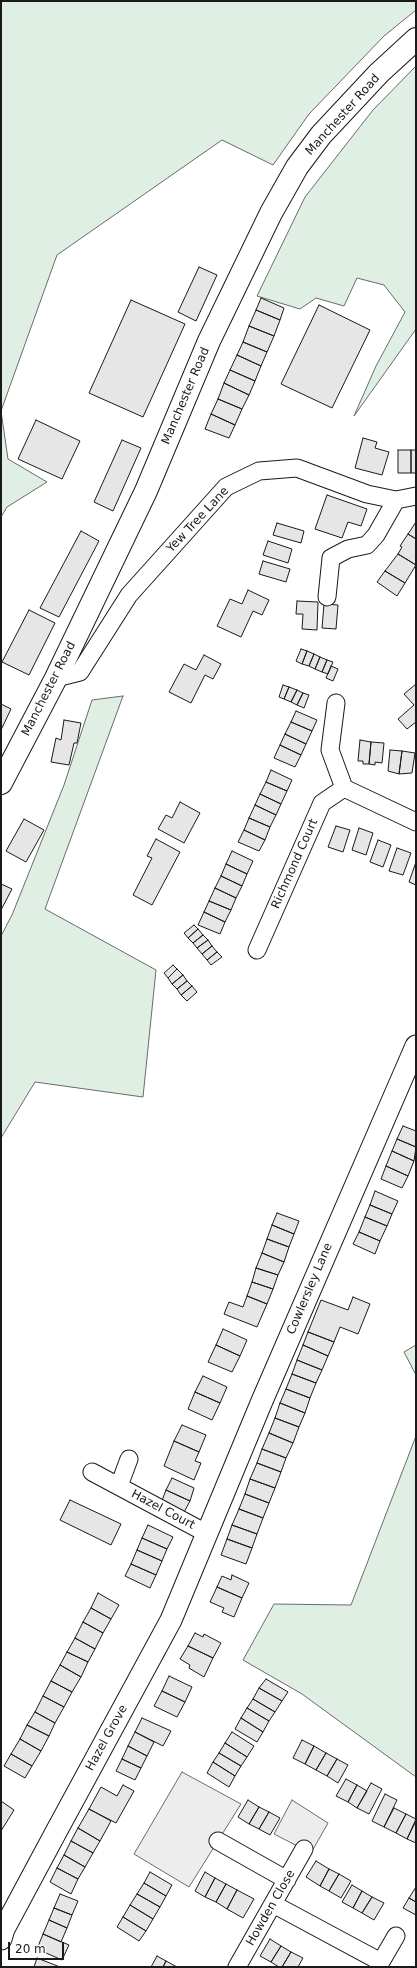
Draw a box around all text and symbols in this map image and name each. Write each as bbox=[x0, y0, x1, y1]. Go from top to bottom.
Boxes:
street label: Manchester Road bbox=[303, 72, 383, 158]
street label: Manchester Road bbox=[159, 345, 213, 447]
street label: Yew Tree Lane bbox=[164, 484, 232, 556]
street label: Manchester Road bbox=[19, 639, 79, 739]
street label: Richmond Court bbox=[269, 817, 321, 911]
street label: Cowlersley Lane bbox=[284, 1241, 336, 1337]
street label: Hazel Court bbox=[129, 1487, 197, 1533]
street label: Hazel Grove bbox=[83, 1703, 131, 1773]
street label: Howden Close bbox=[243, 1867, 299, 1949]
scale bar bbox=[10, 1934, 66, 1960]
text: 20 m bbox=[15, 1942, 46, 1956]

